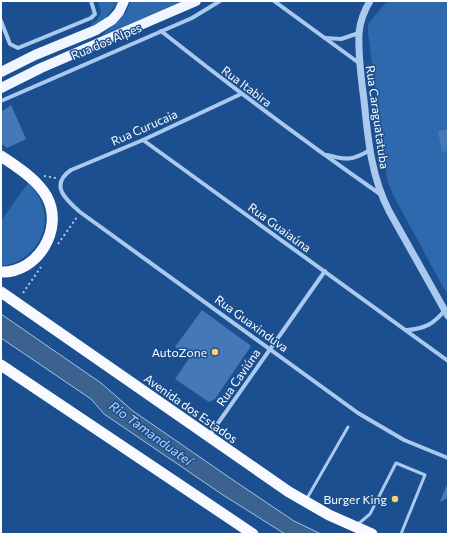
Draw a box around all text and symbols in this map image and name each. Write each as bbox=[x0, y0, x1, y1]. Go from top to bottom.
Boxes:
street label: Rua dos Alpes bbox=[69, 20, 143, 62]
street label: Rua Itabira bbox=[219, 63, 275, 109]
street label: Rua Caraguatatuba bbox=[364, 64, 392, 170]
street label: Rua Curucaia bbox=[109, 106, 179, 148]
street label: Rua Guaiaúna bbox=[246, 200, 314, 254]
street label: Rua Guaxinduva bbox=[213, 292, 291, 354]
place label: AutoZone bbox=[152, 345, 207, 359]
street label: Rua Caviúna bbox=[213, 346, 263, 408]
marker: AutoZone bbox=[210, 347, 220, 357]
street label: Avenida dos Estados bbox=[142, 371, 240, 445]
water label: Rio Tamanduateí bbox=[106, 397, 198, 470]
place label: Burger King bbox=[323, 492, 387, 506]
marker: Burger King bbox=[390, 494, 400, 504]

